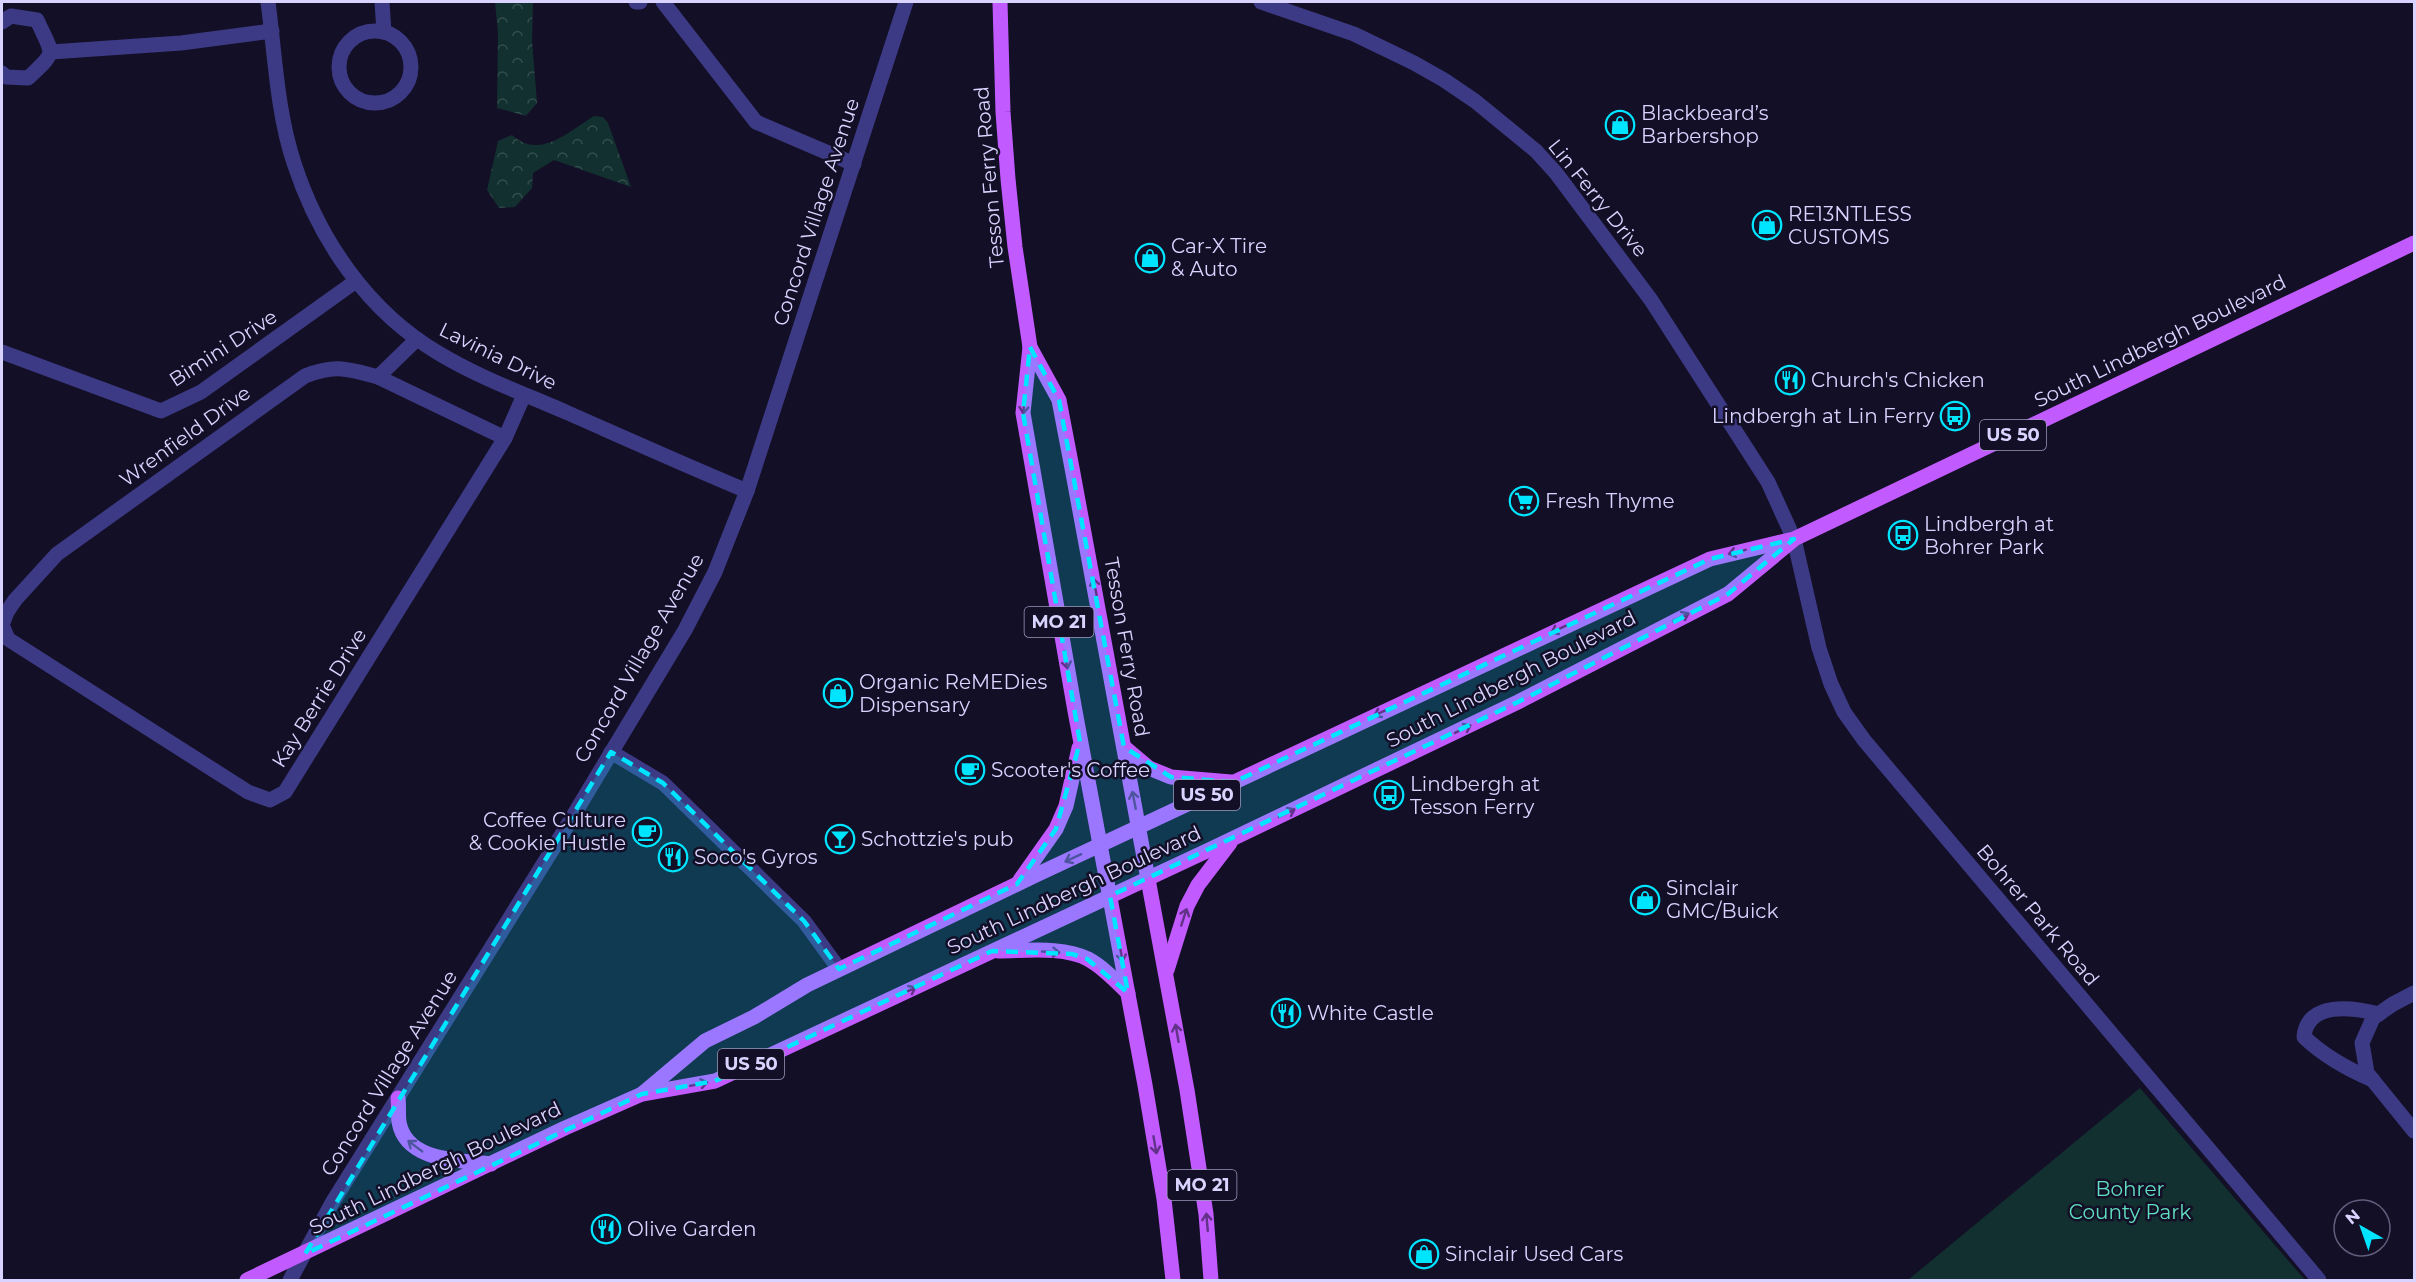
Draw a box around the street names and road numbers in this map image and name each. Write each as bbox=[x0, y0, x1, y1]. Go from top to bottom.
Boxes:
street label: Tesson Ferry Road bbox=[969, 85, 1009, 269]
street label: Concord Village Avenue bbox=[768, 95, 864, 329]
street label: Lin Ferry Drive bbox=[1543, 134, 1653, 262]
street label: South Lindbergh Boulevard bbox=[2030, 269, 2290, 413]
street label: Bimini Drive bbox=[165, 304, 281, 392]
street label: Lavinia Drive bbox=[435, 317, 561, 395]
street label: Wrenfield Drive bbox=[115, 381, 255, 491]
road number: US 50 bbox=[1980, 420, 2046, 450]
street label: Concord Village Avenue bbox=[569, 549, 709, 767]
street label: Tesson Ferry Road bbox=[1099, 555, 1155, 739]
street label: South Lindbergh Boulevard bbox=[1382, 605, 1640, 753]
road number: MO 21 bbox=[1024, 607, 1094, 637]
street label: Kay Berrie Drive bbox=[267, 624, 371, 772]
road number: US 50 bbox=[1174, 780, 1240, 810]
street label: South Lindbergh Boulevard bbox=[943, 821, 1205, 959]
street label: Bohrer Park Road bbox=[1972, 839, 2104, 991]
street label: Concord Village Avenue bbox=[316, 966, 462, 1180]
road number: US 50 bbox=[718, 1049, 784, 1079]
street label: South Lindbergh Boulevard bbox=[305, 1096, 565, 1240]
road number: MO 21 bbox=[1168, 1170, 1236, 1200]

